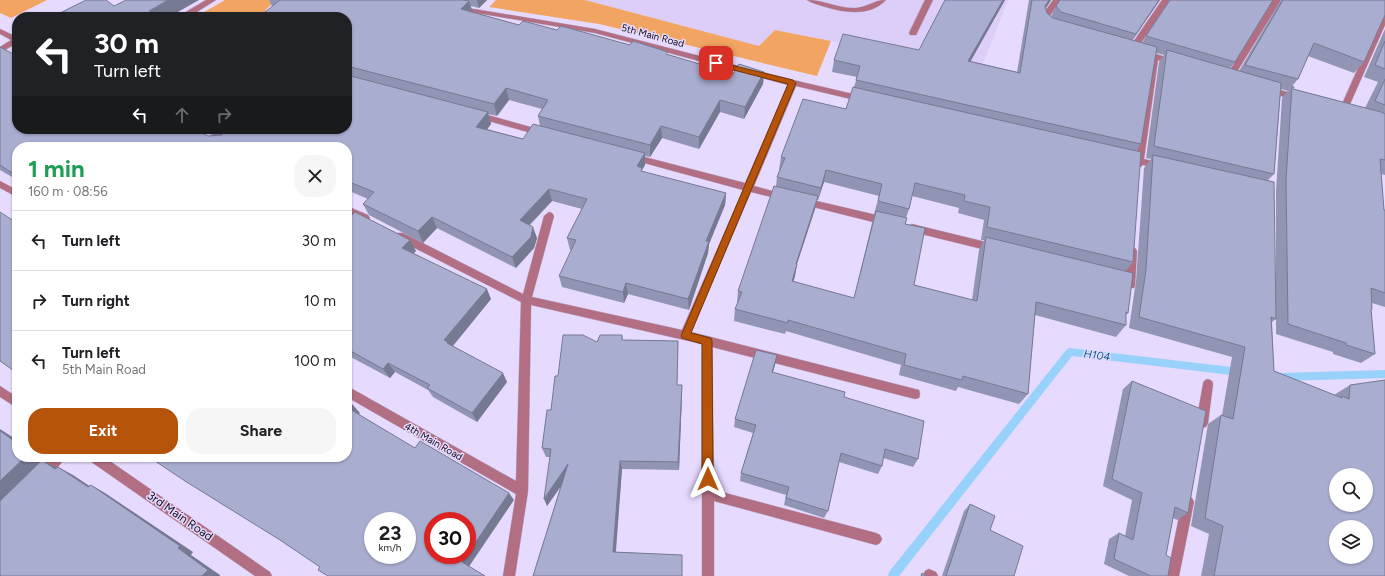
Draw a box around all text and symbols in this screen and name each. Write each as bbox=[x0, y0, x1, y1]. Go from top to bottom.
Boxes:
street label: 5th Main Road bbox=[620, 21, 686, 50]
text: 30 m bbox=[94, 26, 159, 60]
icon: left bbox=[28, 28, 80, 80]
pin bbox=[699, 46, 733, 80]
icon: arrive bbox=[705, 52, 727, 74]
text: Turn left bbox=[94, 60, 161, 82]
icon: left bbox=[129, 104, 151, 126]
icon: ahead bbox=[171, 104, 193, 126]
icon: right bbox=[213, 104, 235, 126]
text: 1 min bbox=[28, 154, 85, 183]
button: close bbox=[294, 155, 336, 197]
text: 160 m · 08:56 bbox=[28, 184, 108, 199]
icon: left bbox=[28, 230, 50, 252]
text: Turn left bbox=[62, 232, 120, 250]
text: 30 m bbox=[302, 232, 336, 250]
icon: right bbox=[28, 290, 50, 312]
text: Turn right bbox=[62, 292, 130, 310]
text: 10 m bbox=[304, 292, 336, 310]
text: Turn left bbox=[62, 344, 120, 362]
water label: H104 bbox=[1083, 347, 1111, 364]
icon: left bbox=[28, 350, 50, 372]
text: 100 m bbox=[294, 352, 336, 370]
text: 5th Main Road bbox=[62, 362, 146, 377]
button: Exit bbox=[28, 408, 178, 454]
button: Share bbox=[186, 408, 336, 454]
street label: 4th Main Road bbox=[402, 420, 465, 463]
position arrow bbox=[687, 458, 729, 500]
map controls bbox=[1329, 468, 1373, 564]
button: search bbox=[1329, 468, 1373, 512]
street label: 3rd Main Road bbox=[144, 488, 216, 544]
speed limit sign: 30 bbox=[424, 512, 476, 564]
button: layers bbox=[1329, 520, 1373, 564]
text: 23 bbox=[379, 521, 401, 545]
text: km/h bbox=[379, 541, 401, 554]

